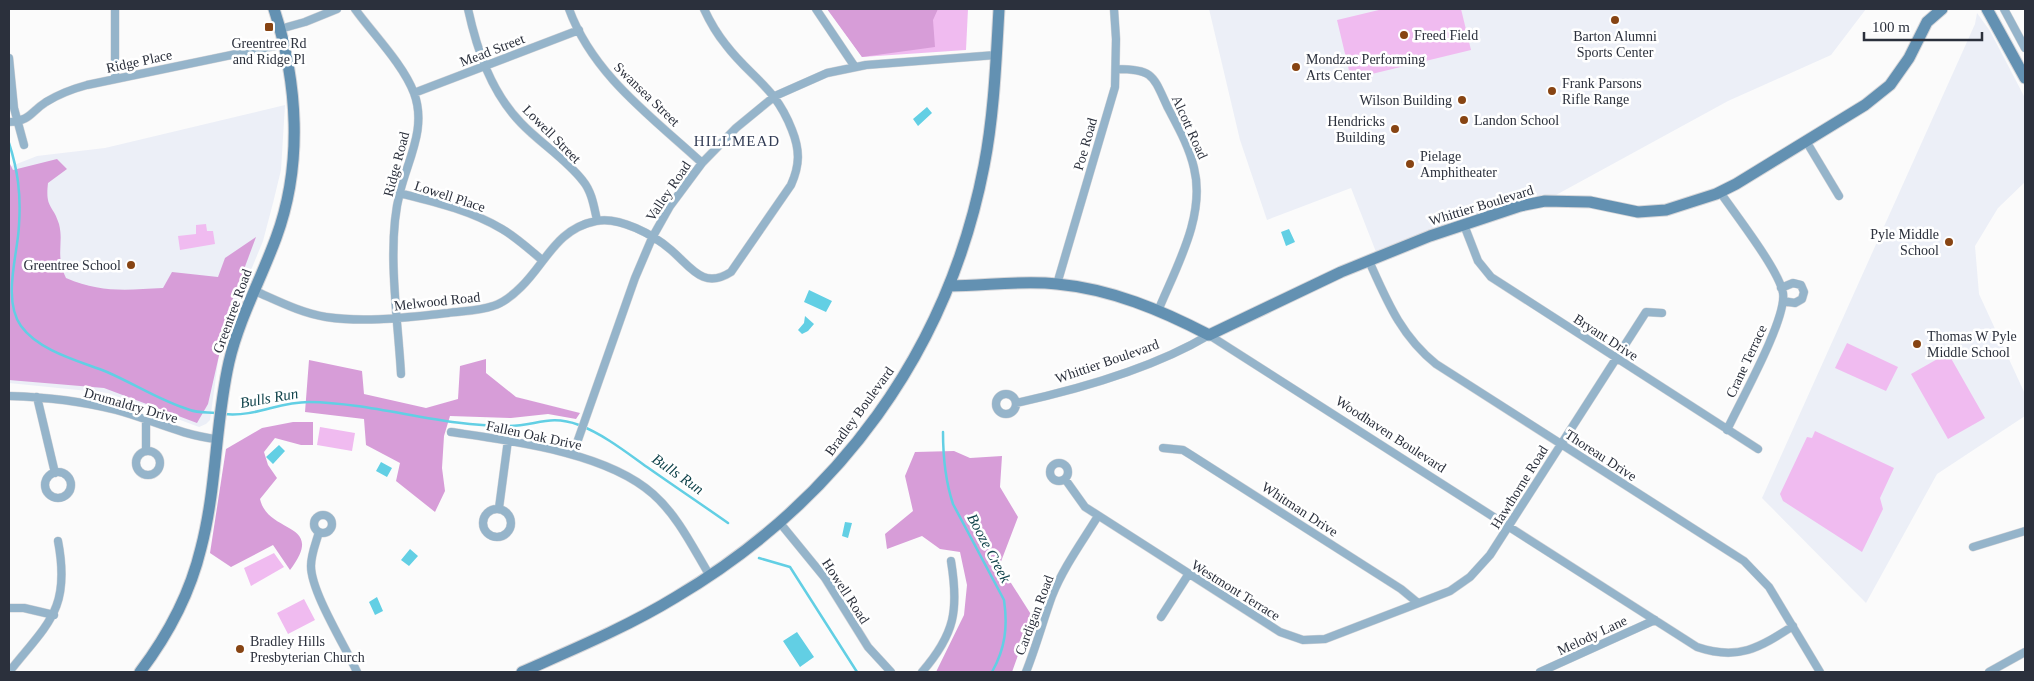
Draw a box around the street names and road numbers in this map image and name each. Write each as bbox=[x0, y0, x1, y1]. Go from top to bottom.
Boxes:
street label: Mead Street bbox=[458, 31, 527, 70]
street label: Ridge Place bbox=[105, 47, 174, 76]
street label: Swansea Street bbox=[611, 59, 683, 129]
street label: Alcott Road bbox=[1169, 93, 1210, 161]
street label: Lowell Street bbox=[520, 102, 584, 167]
street label: Poe Road bbox=[1071, 116, 1100, 172]
street label: Ridge Road bbox=[381, 130, 412, 198]
street label: Valley Road bbox=[643, 159, 694, 224]
street label: Lowell Place bbox=[413, 178, 487, 215]
street label: Whittier Boulevard bbox=[1427, 182, 1535, 229]
street label: Greentree Road bbox=[210, 267, 255, 355]
street label: Melwood Road bbox=[393, 290, 481, 313]
street label: Bryant Drive bbox=[1571, 311, 1641, 364]
street label: Crane Terrace bbox=[1723, 322, 1770, 400]
street label: Whittier Boulevard bbox=[1053, 337, 1161, 386]
street label: Bradley Boulevard bbox=[822, 364, 897, 459]
street label: Drumaldry Drive bbox=[82, 385, 179, 426]
street label: Woodhaven Boulevard bbox=[1333, 393, 1449, 476]
street label: Fallen Oak Drive bbox=[485, 418, 583, 453]
street label: Thoreau Drive bbox=[1562, 427, 1639, 484]
street label: Hawthorne Road bbox=[1488, 443, 1551, 532]
street label: Whitman Drive bbox=[1259, 479, 1340, 540]
street label: Howell Road bbox=[819, 556, 872, 626]
street label: Westmont Terrace bbox=[1189, 557, 1283, 624]
street label: Cardigan Road bbox=[1012, 573, 1057, 657]
street label: Melody Lane bbox=[1555, 613, 1629, 658]

